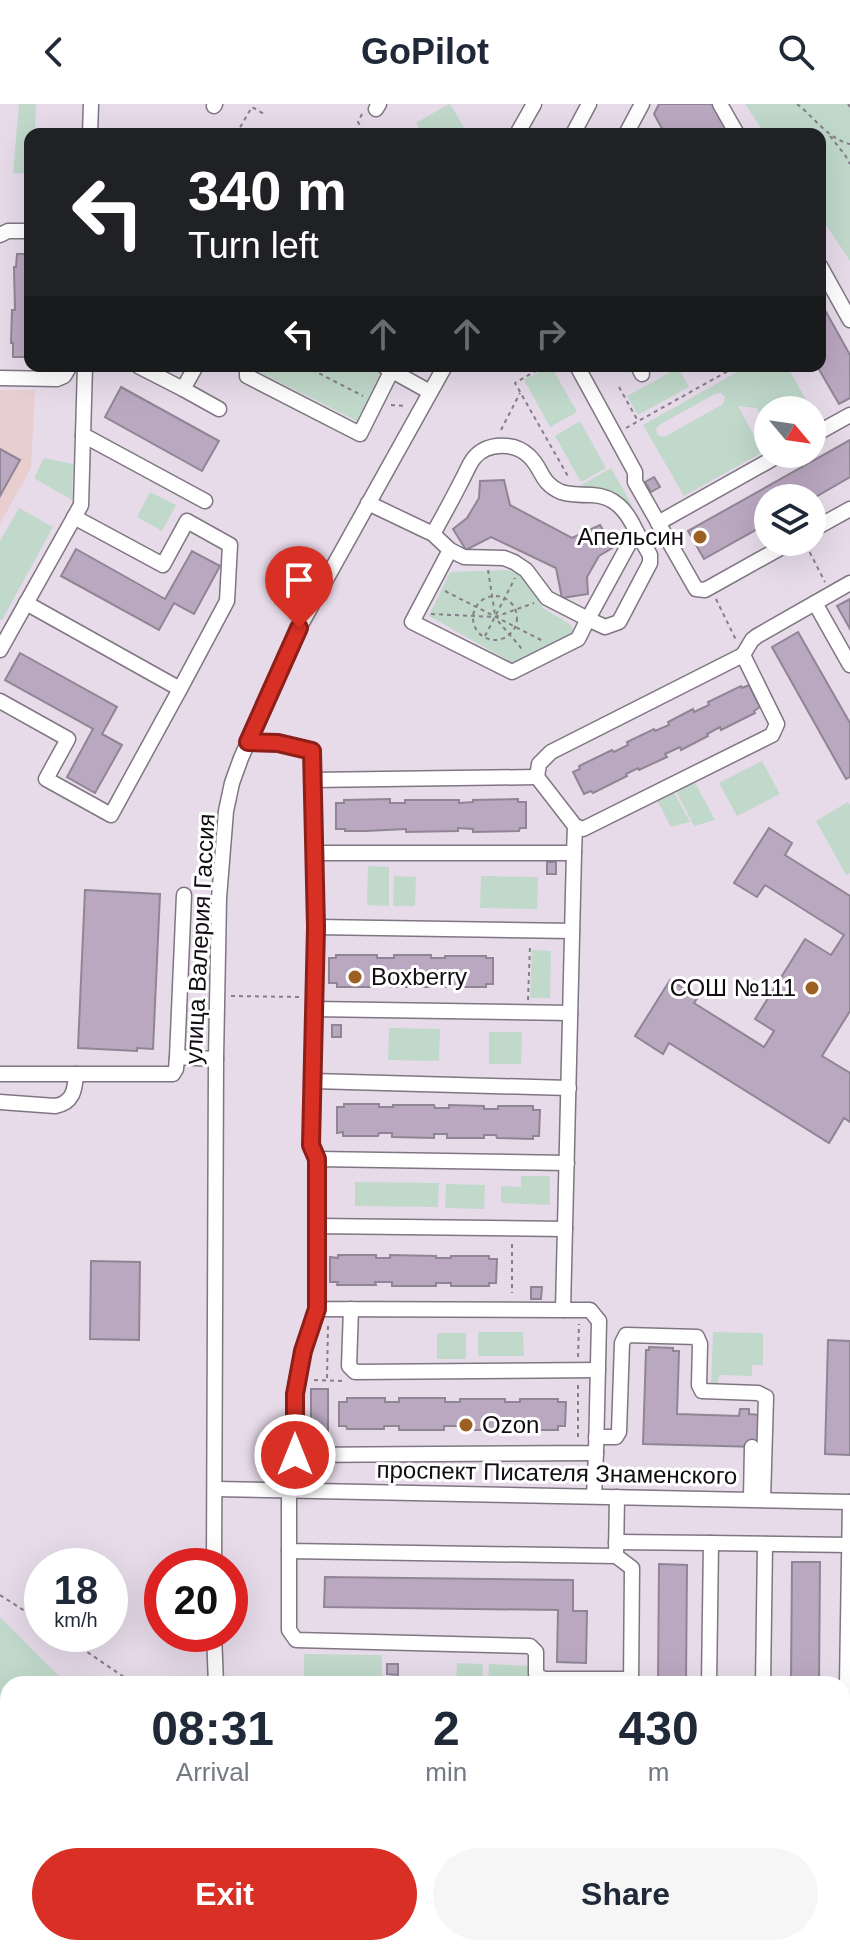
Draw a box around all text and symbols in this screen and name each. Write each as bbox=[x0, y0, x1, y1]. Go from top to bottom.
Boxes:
icon: back bbox=[32, 30, 76, 74]
icon: search bbox=[774, 30, 818, 74]
text: GoPilot bbox=[361, 31, 489, 72]
text: 340 m bbox=[188, 159, 347, 222]
icon: left bbox=[56, 160, 160, 264]
text: Turn left bbox=[188, 225, 319, 266]
icon: left bbox=[277, 312, 321, 356]
icon: ahead bbox=[361, 312, 405, 356]
icon: ahead bbox=[445, 312, 489, 356]
icon: right bbox=[529, 312, 573, 356]
north arrow bbox=[754, 396, 826, 468]
map controls bbox=[754, 396, 826, 556]
button: layers bbox=[754, 484, 826, 556]
place label: Апельсин bbox=[577, 523, 684, 550]
marker: Апельсин bbox=[691, 528, 709, 546]
pin bbox=[265, 546, 333, 628]
icon: arrive bbox=[277, 558, 321, 602]
street label: улица Валерия Гассия bbox=[179, 813, 220, 1065]
place label: Boxberry bbox=[371, 963, 467, 990]
marker: Boxberry bbox=[346, 968, 364, 986]
place label: СОШ №111 bbox=[670, 974, 796, 1001]
marker: СОШ №111 bbox=[803, 979, 821, 997]
place label: Ozon bbox=[482, 1411, 539, 1438]
position arrow bbox=[253, 1413, 337, 1497]
marker: Ozon bbox=[457, 1416, 475, 1434]
street label: проспект Писателя Знаменского bbox=[376, 1456, 738, 1489]
speed limit sign: 20 bbox=[144, 1548, 248, 1652]
text: 18 bbox=[54, 1568, 98, 1612]
text: km/h bbox=[54, 1609, 98, 1631]
text: 08:31 bbox=[151, 1702, 274, 1755]
text: 2 bbox=[433, 1702, 460, 1755]
text: 430 bbox=[619, 1702, 699, 1755]
text: Arrival bbox=[176, 1757, 250, 1787]
text: min bbox=[425, 1757, 467, 1787]
text: m bbox=[648, 1757, 669, 1787]
button: Exit bbox=[32, 1848, 417, 1940]
button: Share bbox=[433, 1848, 818, 1940]

